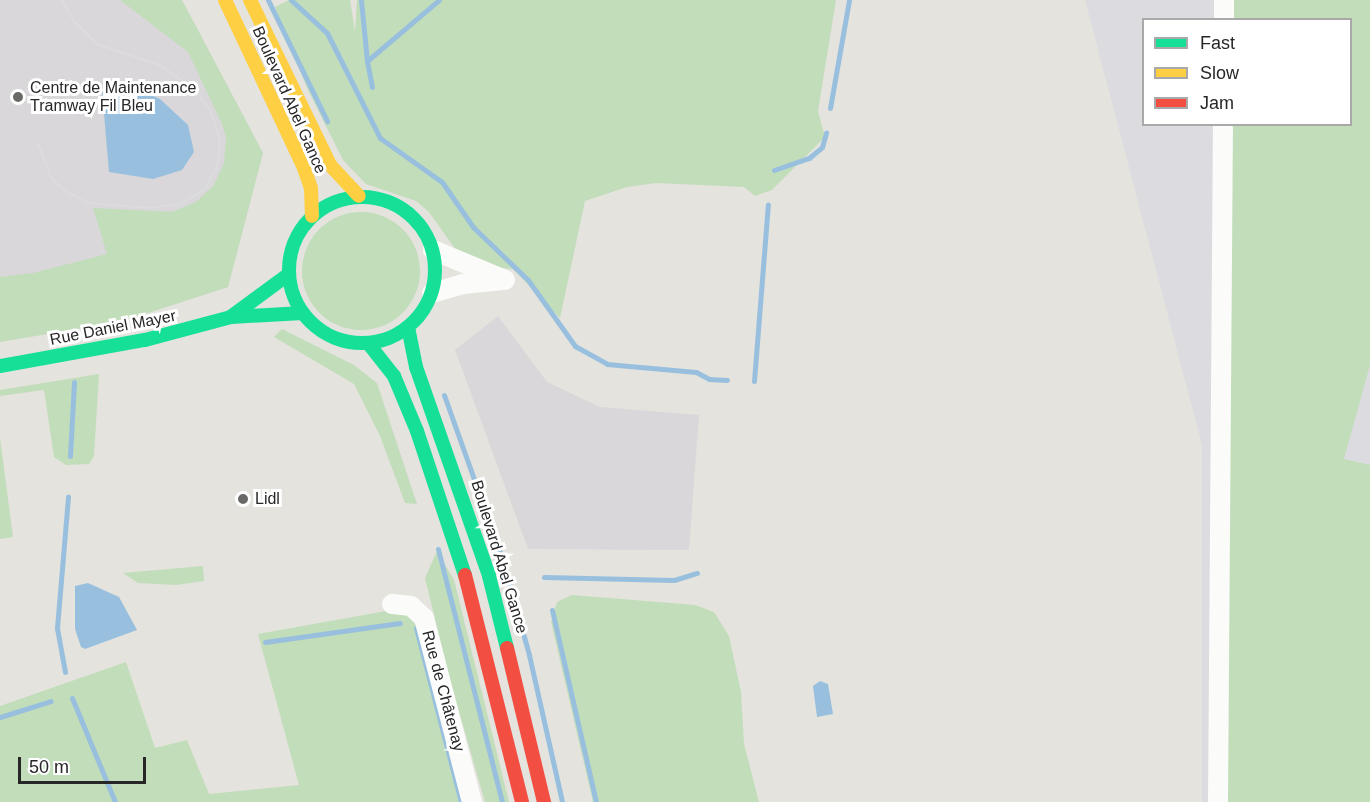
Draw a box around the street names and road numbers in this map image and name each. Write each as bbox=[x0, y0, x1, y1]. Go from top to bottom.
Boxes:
street label: Boulevard Abel Gance bbox=[248, 23, 330, 177]
street label: Rue Daniel Mayer bbox=[48, 306, 178, 350]
street label: Boulevard Abel Gance bbox=[466, 478, 532, 636]
street label: Rue de Châtenay bbox=[418, 628, 468, 754]

